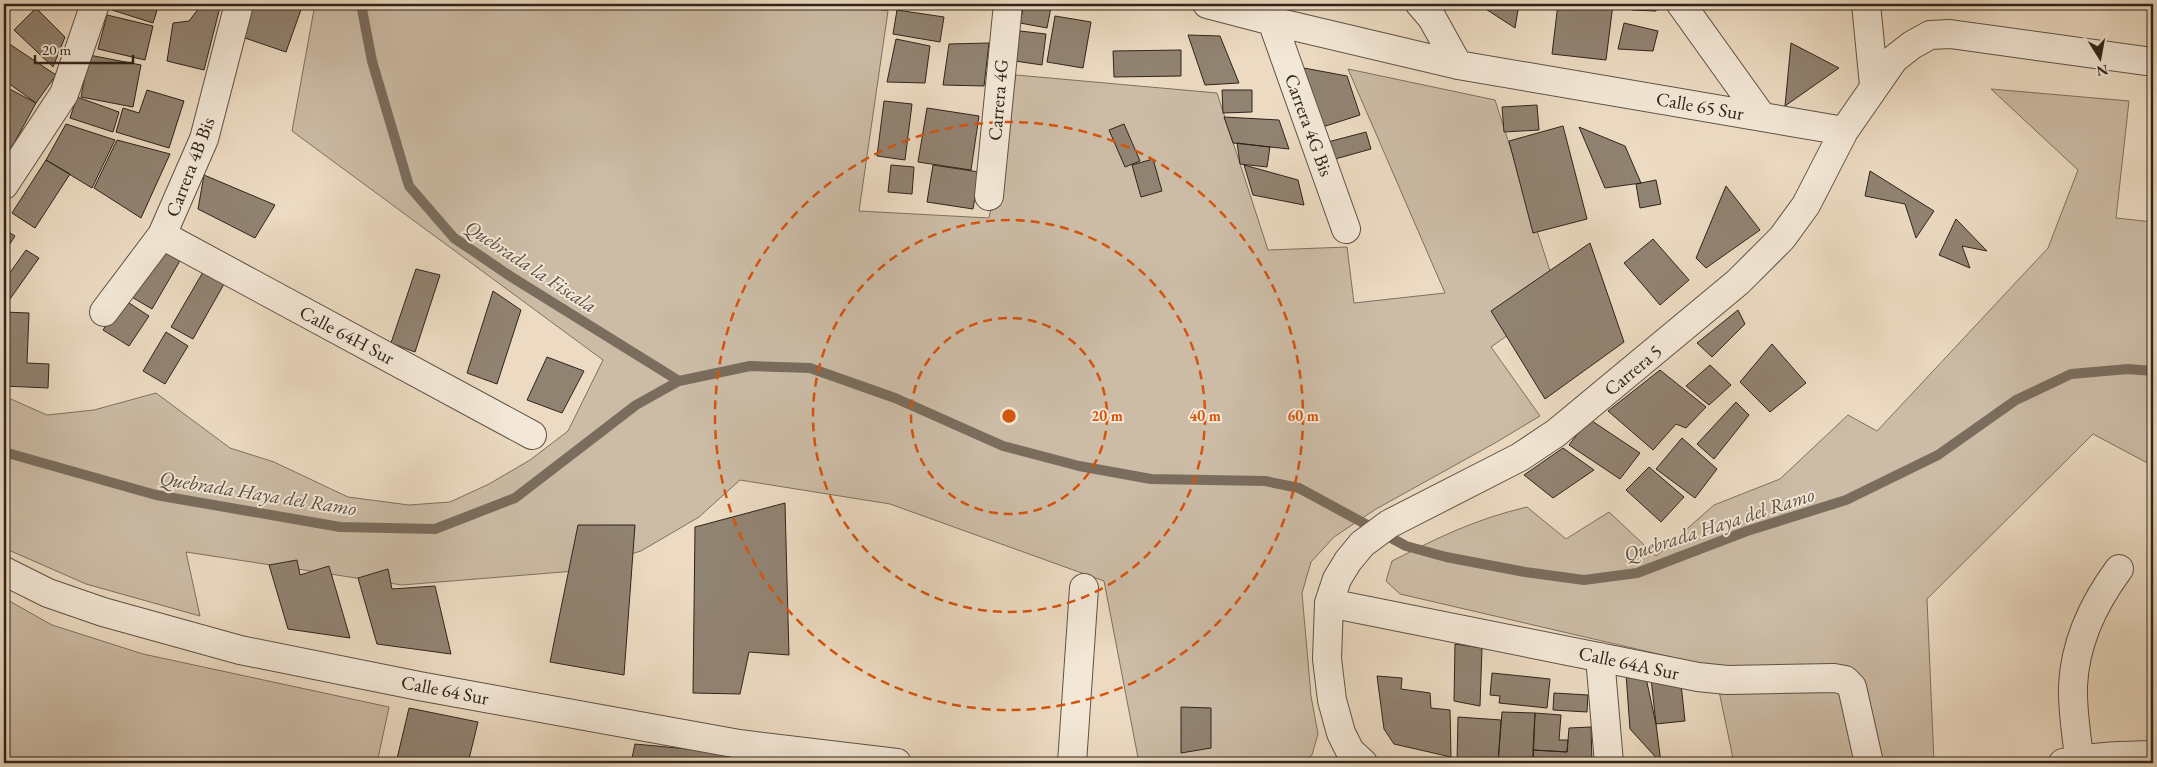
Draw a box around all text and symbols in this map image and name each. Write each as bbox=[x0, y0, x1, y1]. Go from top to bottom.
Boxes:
scale bar bbox=[35, 32, 132, 64]
north arrow bbox=[2074, 32, 2124, 82]
text: 20 m bbox=[42, 40, 71, 59]
street label: Carrera 4G bbox=[982, 58, 1014, 142]
text: N bbox=[2095, 61, 2110, 81]
street label: Carrera 4G Bis bbox=[1279, 70, 1339, 180]
street label: Calle 65 Sur bbox=[1654, 86, 1746, 126]
street label: Carrera 4B Bis bbox=[160, 114, 220, 220]
water label: Quebrada la Fiscala bbox=[460, 214, 602, 318]
street label: Calle 64H Sur bbox=[295, 300, 399, 371]
street label: Carrera 5 bbox=[1599, 339, 1667, 401]
text: 20 m bbox=[1091, 406, 1123, 425]
text: 40 m bbox=[1189, 406, 1221, 425]
text: 60 m bbox=[1287, 406, 1319, 425]
centre of rings bbox=[1000, 407, 1018, 425]
water label: Quebrada Haya del Ramo bbox=[158, 465, 359, 521]
water label: Quebrada Haya del Ramo bbox=[1620, 481, 1818, 567]
street label: Calle 64A Sur bbox=[1577, 640, 1682, 686]
street label: Calle 64 Sur bbox=[399, 669, 492, 711]

